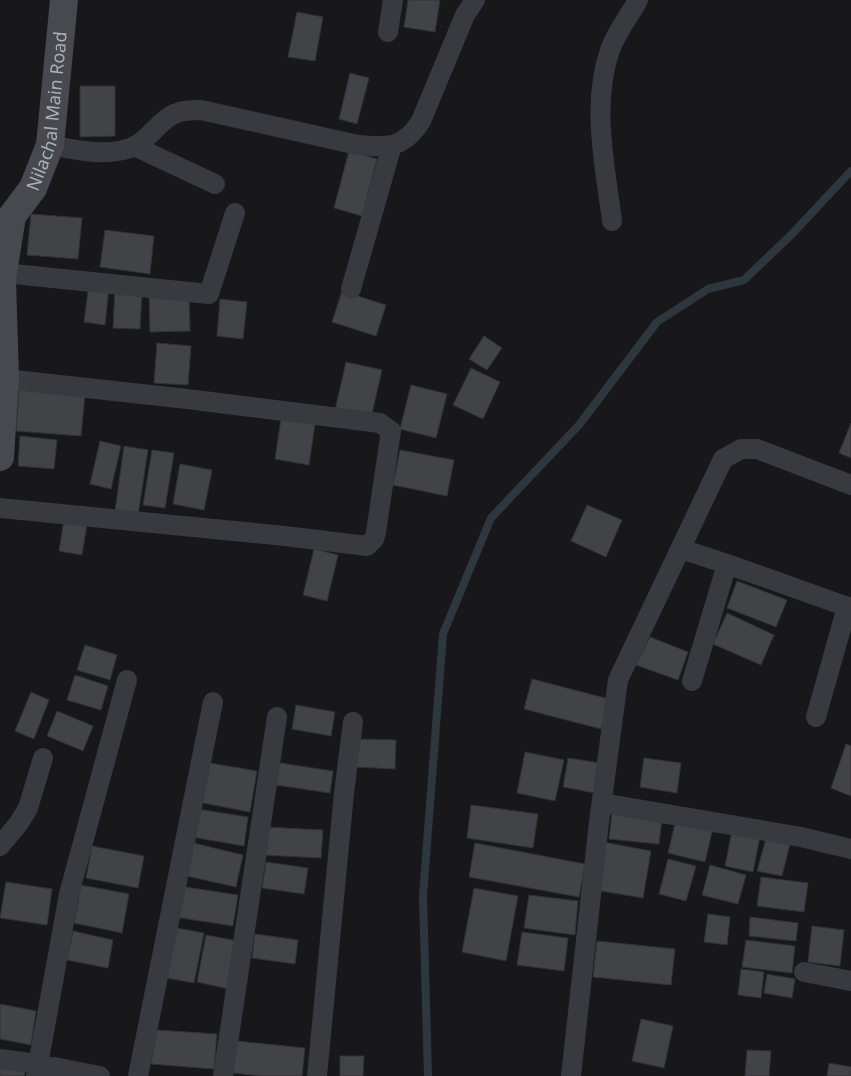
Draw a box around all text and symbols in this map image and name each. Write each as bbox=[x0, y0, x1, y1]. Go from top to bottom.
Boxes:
street label: Nilachal Main Road bbox=[20, 30, 72, 194]

